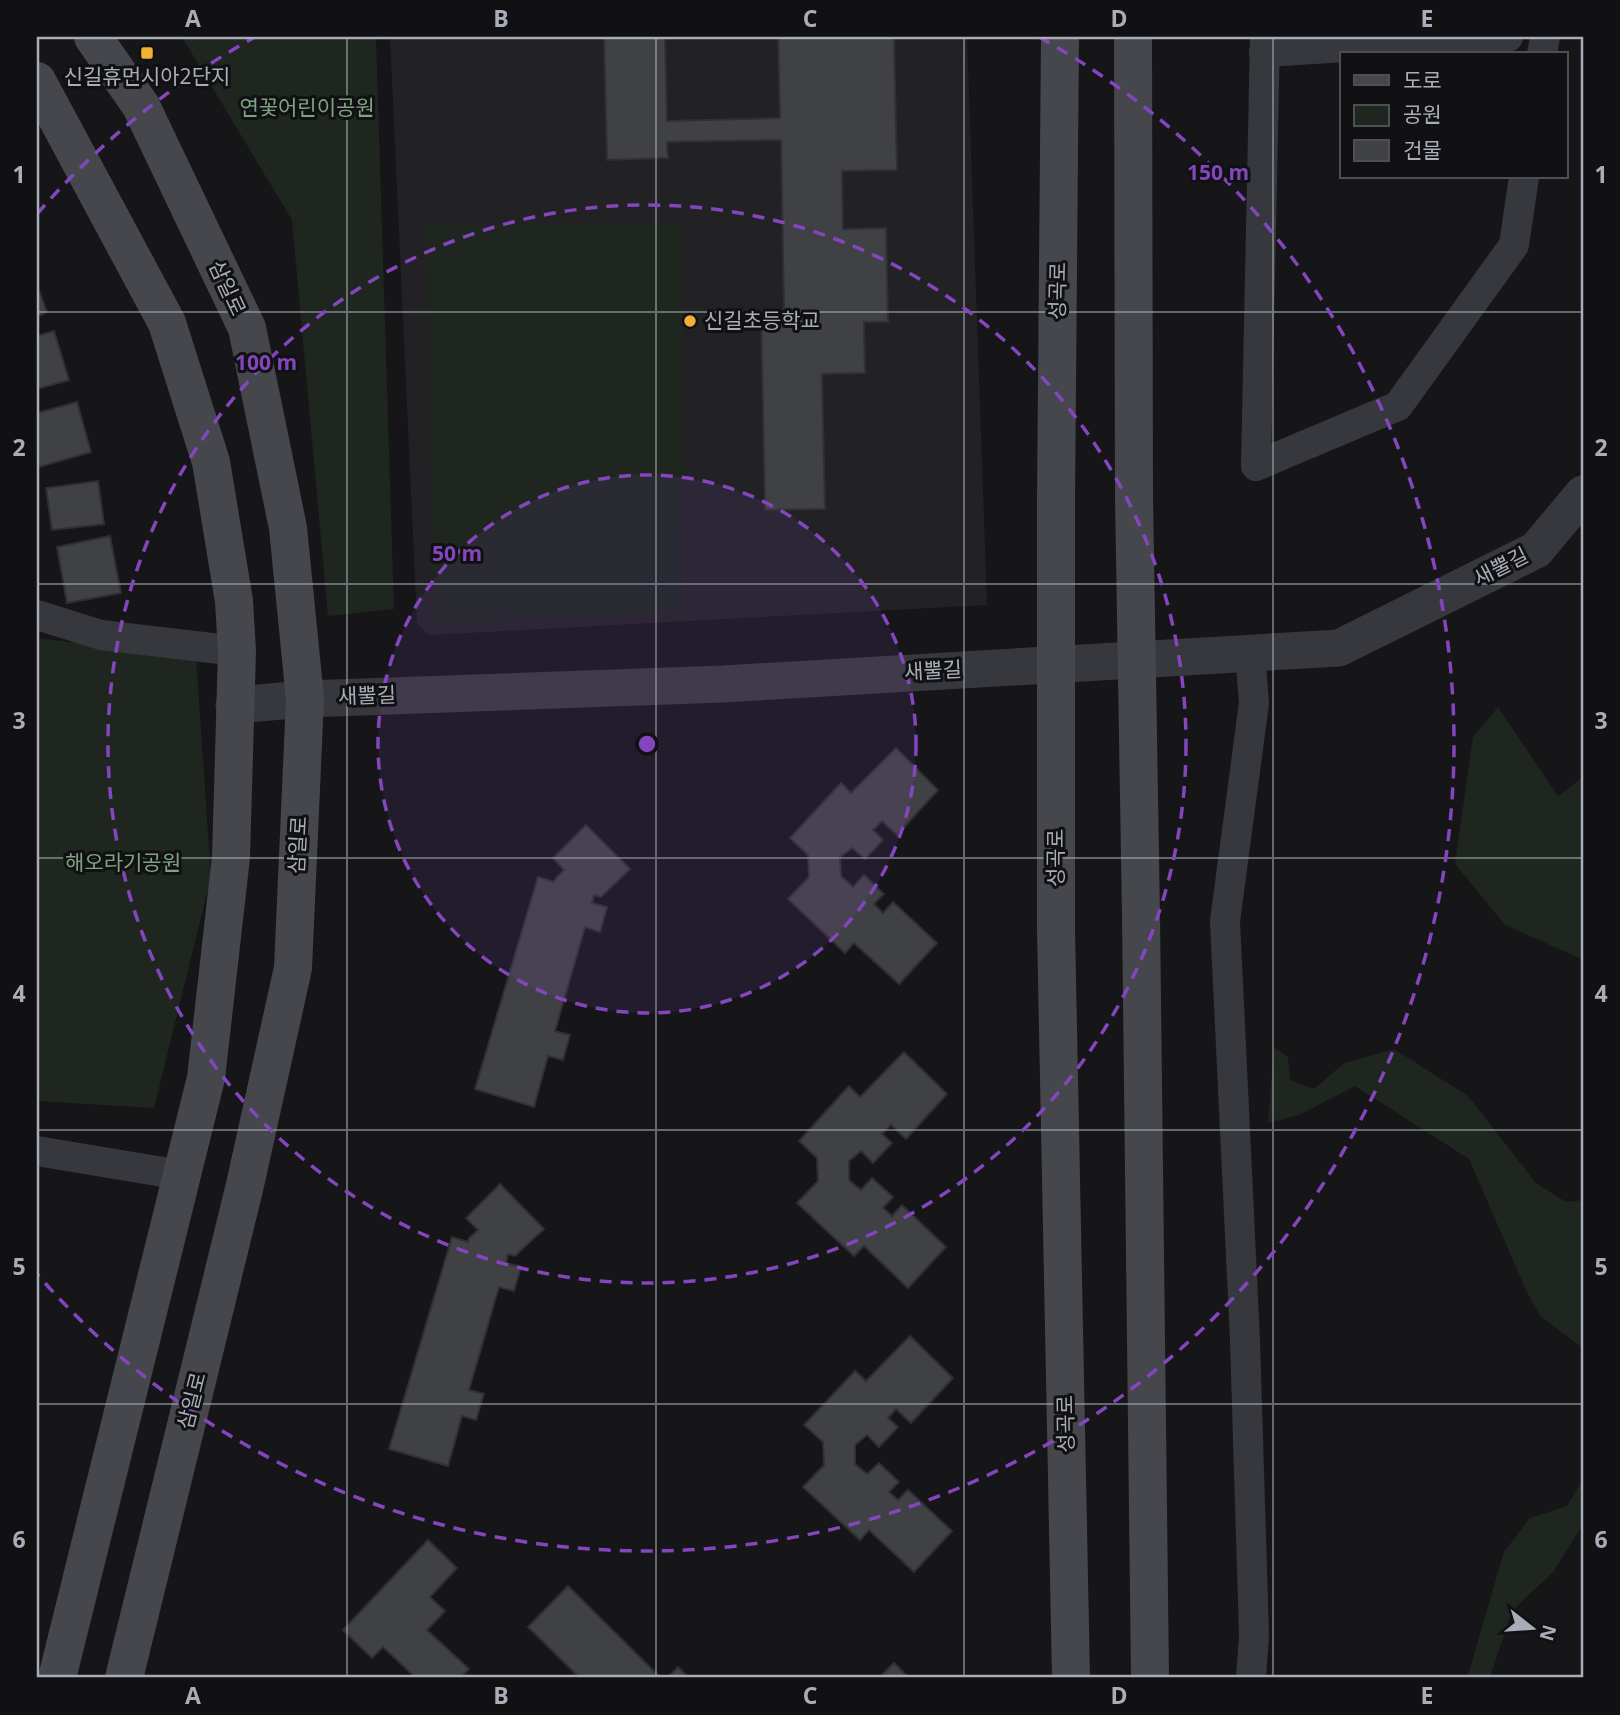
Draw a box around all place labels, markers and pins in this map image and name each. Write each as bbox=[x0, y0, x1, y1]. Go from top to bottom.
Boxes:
marker: 신길휴먼시아2단지 bbox=[139, 45, 155, 61]
place label: 신길휴먼시아2단지 bbox=[64, 62, 230, 90]
place label: 신길초등학교 bbox=[704, 306, 820, 334]
marker: 신길초등학교 bbox=[682, 313, 698, 329]
centre of rings bbox=[635, 732, 659, 756]

